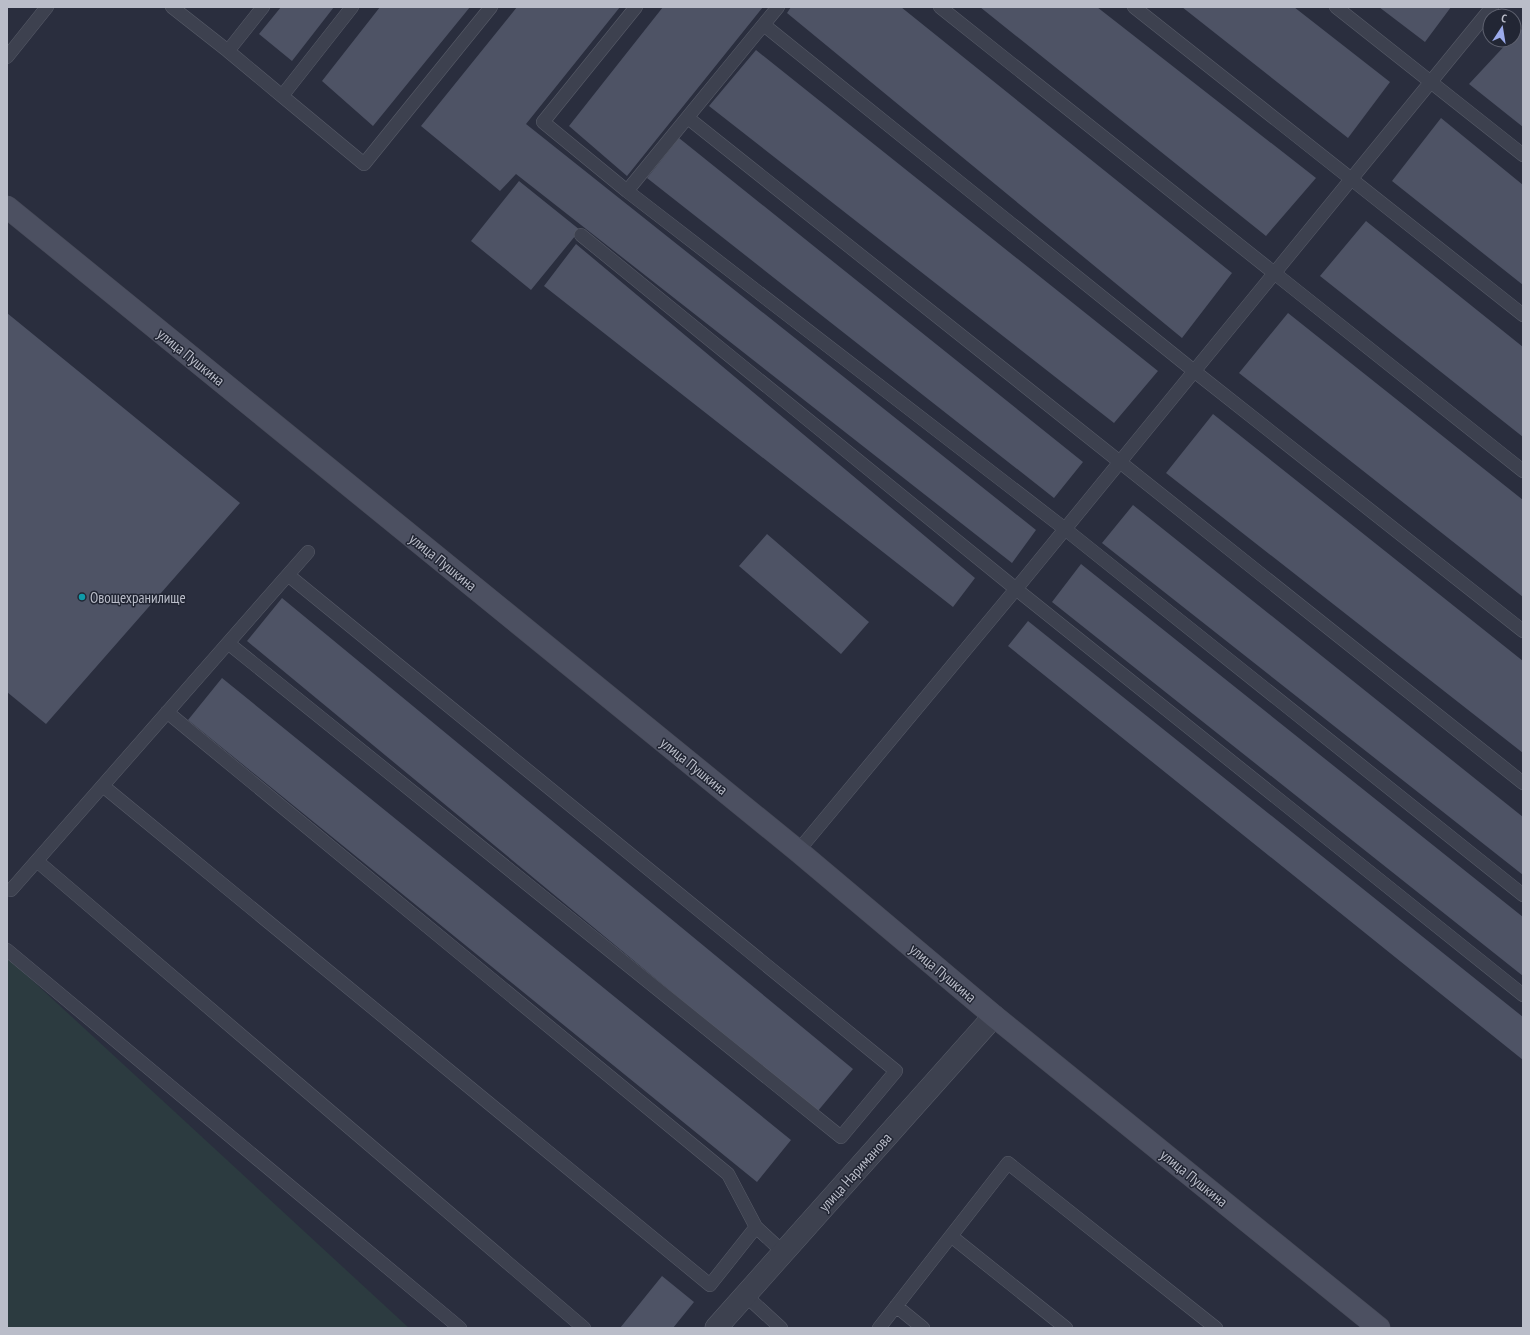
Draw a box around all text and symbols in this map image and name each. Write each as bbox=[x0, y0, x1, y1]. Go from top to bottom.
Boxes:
north arrow bbox=[1482, 8, 1522, 48]
text: С bbox=[1500, 11, 1508, 26]
street label: улица Пушкина bbox=[153, 324, 229, 390]
street label: улица Пушкина bbox=[405, 529, 481, 595]
place label: Овощехранилище bbox=[90, 588, 186, 607]
marker: Овощехранилище bbox=[77, 592, 87, 602]
street label: улица Пушкина bbox=[656, 733, 732, 799]
street label: улица Пушкина bbox=[906, 940, 980, 1006]
street label: улица Нариманова bbox=[814, 1128, 896, 1216]
street label: улица Пушкина bbox=[1156, 1145, 1232, 1211]

